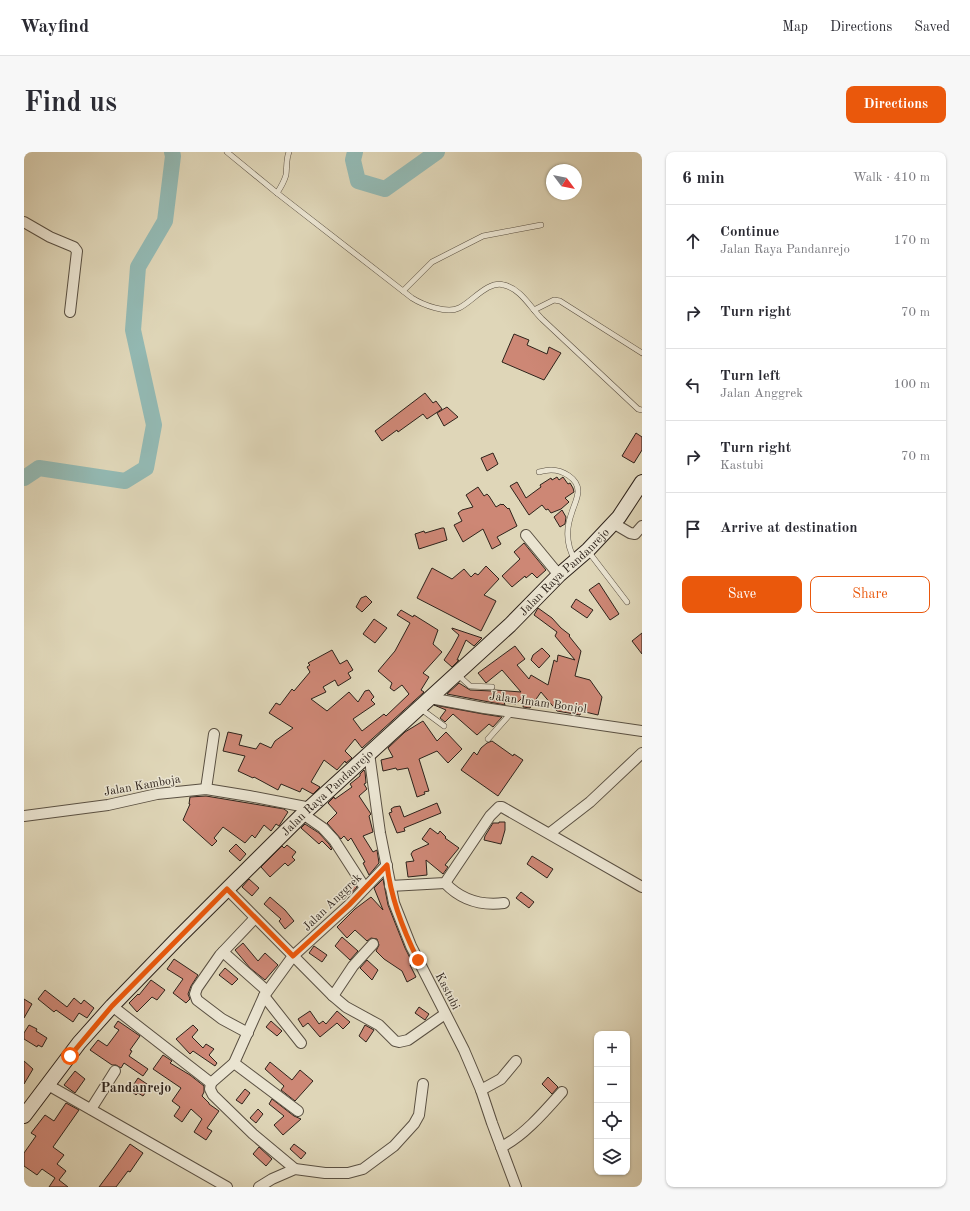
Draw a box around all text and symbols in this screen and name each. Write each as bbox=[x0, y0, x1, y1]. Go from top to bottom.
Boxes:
text: Wayfind bbox=[20, 18, 89, 37]
text: Map bbox=[782, 20, 808, 34]
text: Directions bbox=[830, 20, 892, 34]
text: Saved bbox=[914, 20, 950, 34]
button: Directions bbox=[846, 86, 946, 123]
text: Find us bbox=[24, 90, 117, 118]
north arrow bbox=[546, 164, 582, 200]
text: 6 min bbox=[682, 170, 725, 187]
text: Walk · 410 m bbox=[853, 171, 930, 184]
text: Continue bbox=[720, 225, 779, 240]
icon: ahead bbox=[682, 230, 704, 252]
text: 170 m bbox=[893, 234, 930, 247]
text: Jalan Raya Pandanrejo bbox=[720, 243, 850, 256]
icon: right bbox=[682, 302, 704, 324]
text: Turn right bbox=[720, 305, 791, 320]
text: 70 m bbox=[901, 306, 930, 319]
text: Turn left bbox=[720, 369, 780, 384]
icon: left bbox=[682, 374, 704, 396]
text: 100 m bbox=[893, 378, 930, 391]
text: Jalan Anggrek bbox=[720, 387, 803, 400]
text: Turn right bbox=[720, 441, 791, 456]
icon: right bbox=[682, 446, 704, 468]
text: 70 m bbox=[901, 450, 930, 463]
text: Kastubi bbox=[720, 459, 764, 472]
icon: arrive bbox=[682, 518, 704, 540]
text: Arrive at destination bbox=[720, 521, 858, 536]
street label: Jalan Raya Pandanrejo bbox=[518, 526, 612, 619]
button: Save bbox=[682, 576, 802, 613]
button: Share bbox=[810, 576, 930, 613]
street label: Jalan Imam Bonjol bbox=[488, 690, 587, 716]
street label: Jalan Raya Pandanrejo bbox=[280, 748, 376, 839]
street label: Jalan Kamboja bbox=[103, 773, 182, 799]
street label: Jalan Anggrek bbox=[301, 872, 364, 934]
route end bbox=[409, 951, 427, 969]
street label: Kastubi bbox=[433, 971, 462, 1012]
map controls bbox=[594, 1031, 630, 1175]
button: + bbox=[594, 1031, 630, 1067]
route start bbox=[61, 1047, 79, 1065]
button: − bbox=[594, 1067, 630, 1103]
district label: Pandanrejo bbox=[101, 1081, 171, 1095]
button: locate bbox=[594, 1103, 630, 1139]
button: layers bbox=[594, 1139, 630, 1175]

